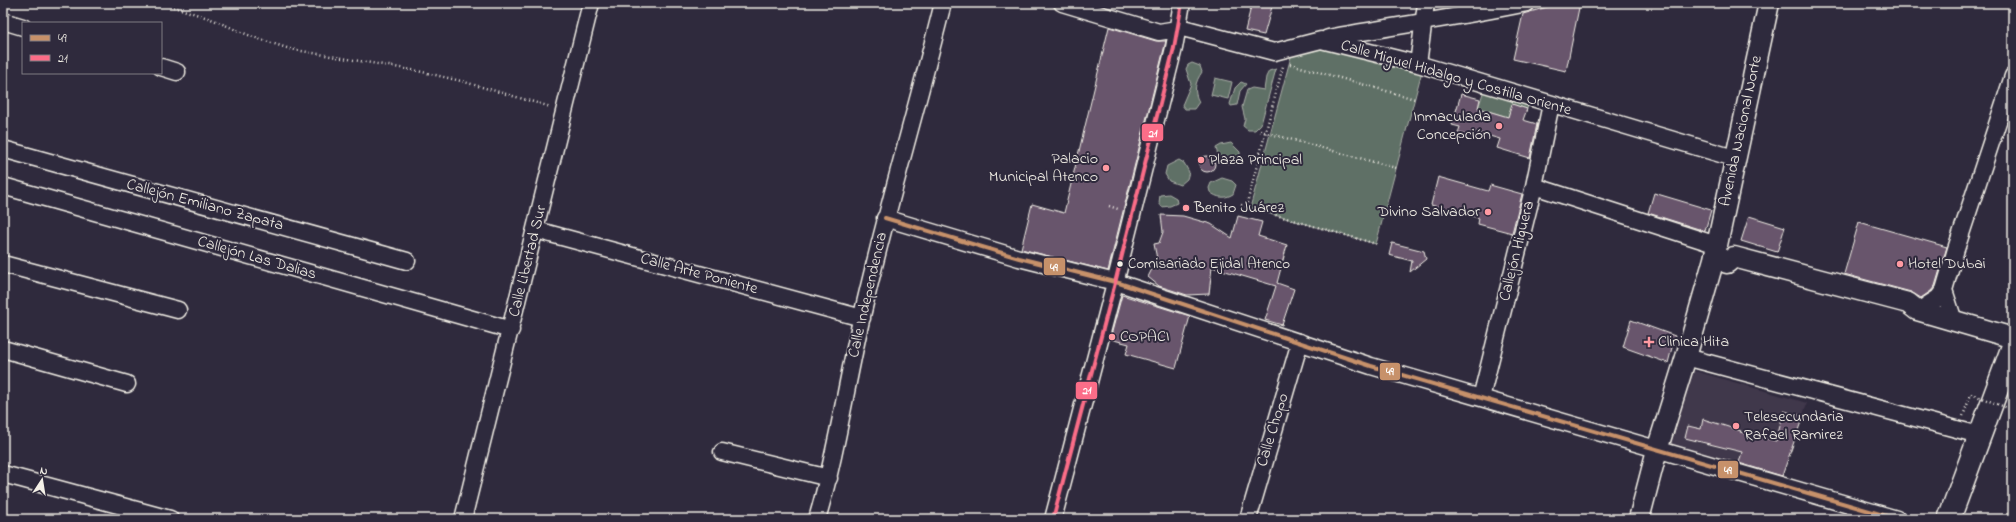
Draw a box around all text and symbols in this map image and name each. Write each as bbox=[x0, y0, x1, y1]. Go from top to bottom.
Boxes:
legend bbox=[22, 22, 162, 74]
text: 49 bbox=[58, 30, 67, 48]
street label: Calle Miguel Hidalgo y Costilla Oriente bbox=[1338, 34, 1575, 123]
text: 21 bbox=[58, 50, 68, 68]
street label: Avenida Nacional Norte bbox=[1713, 53, 1769, 209]
place label: Inmaculada Concepción bbox=[1413, 105, 1491, 147]
marker: Inmaculada Concepción bbox=[1494, 121, 1504, 131]
line badge: 21 bbox=[1141, 123, 1164, 142]
text: 21 bbox=[1148, 126, 1158, 142]
place label: Palacio Municipal Atenco bbox=[989, 147, 1098, 189]
place label: Plaza Principal bbox=[1209, 148, 1302, 172]
marker: Plaza Principal bbox=[1196, 155, 1206, 165]
marker: Palacio Municipal Atenco bbox=[1101, 163, 1111, 173]
street label: Callejón Emiliano Zapata bbox=[124, 172, 286, 238]
place label: Benito Juárez bbox=[1193, 196, 1285, 220]
street label: Callejón Higuera bbox=[1493, 198, 1541, 304]
place label: Divino Salvador bbox=[1376, 200, 1480, 224]
street label: Calle Libertad Sur bbox=[502, 202, 554, 320]
marker: Benito Juárez bbox=[1181, 203, 1191, 213]
marker: Divino Salvador bbox=[1483, 207, 1493, 217]
street label: Callejón Las Dalias bbox=[195, 230, 319, 286]
street label: Calle Independencia bbox=[842, 230, 894, 360]
street label: Calle Arte Poniente bbox=[638, 247, 761, 301]
place label: Hotel Dubai bbox=[1908, 252, 1986, 276]
place label: Comisariado Ejidal Atenco bbox=[1128, 253, 1290, 275]
line badge: 49 bbox=[1043, 257, 1066, 276]
marker: Comisariado Ejidal Atenco bbox=[1115, 259, 1125, 269]
marker: Hotel Dubai bbox=[1895, 259, 1905, 269]
text: 49 bbox=[1049, 260, 1059, 276]
place label: COPACI bbox=[1120, 325, 1170, 349]
place label: Clinica Hita bbox=[1658, 330, 1729, 354]
marker: COPACI bbox=[1107, 332, 1117, 342]
marker: Clinica Hita bbox=[1643, 336, 1655, 348]
line badge: 49 bbox=[1379, 362, 1401, 381]
text: 49 bbox=[1385, 364, 1395, 380]
line badge: 21 bbox=[1075, 381, 1098, 400]
text: 21 bbox=[1082, 383, 1092, 399]
street label: Calle Chopo bbox=[1250, 390, 1296, 470]
place label: Telesecundaria Rafael Ramirez bbox=[1744, 405, 1844, 447]
marker: Telesecundaria Rafael Ramirez bbox=[1731, 421, 1741, 431]
north arrow bbox=[22, 460, 62, 500]
line badge: 49 bbox=[1717, 460, 1739, 479]
text: N bbox=[39, 463, 49, 480]
text: 49 bbox=[1723, 463, 1733, 479]

